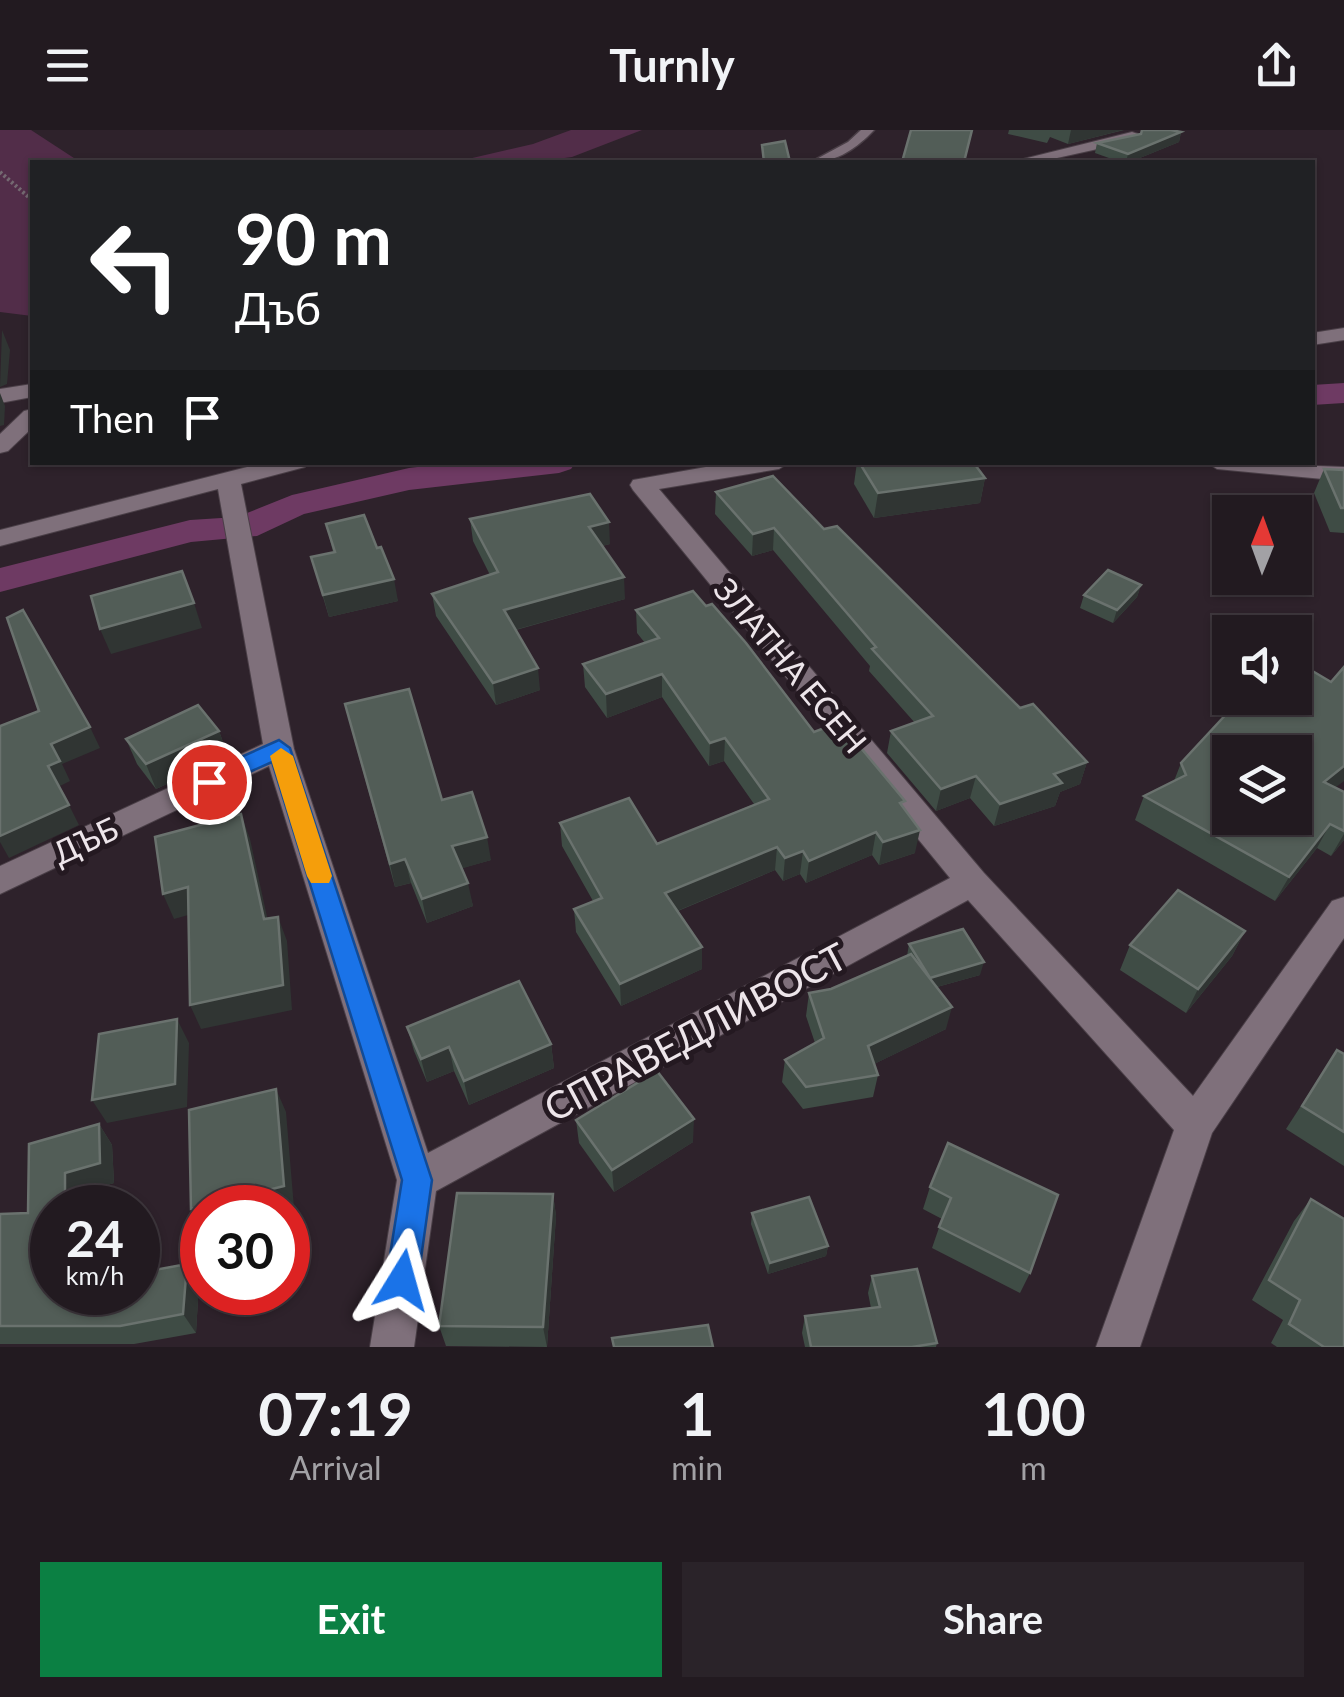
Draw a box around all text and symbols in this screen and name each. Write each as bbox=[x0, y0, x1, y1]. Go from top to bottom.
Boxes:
icon: menu bbox=[40, 38, 95, 93]
text: Turnly bbox=[609, 38, 735, 92]
icon: share bbox=[1249, 38, 1304, 93]
text: 90 m bbox=[235, 196, 392, 280]
icon: left bbox=[70, 200, 200, 330]
text: Дъб bbox=[235, 281, 321, 335]
icon: arrive bbox=[175, 390, 230, 445]
text: Then bbox=[70, 395, 155, 441]
north arrow bbox=[1212, 495, 1312, 595]
map controls bbox=[1212, 495, 1312, 835]
street label: ЗЛАТНА ЕСЕН bbox=[707, 570, 875, 760]
button: sound bbox=[1212, 615, 1312, 715]
button: layers bbox=[1212, 735, 1312, 835]
pin bbox=[167, 740, 252, 825]
icon: arrive bbox=[182, 755, 237, 810]
street label: ДЪБ bbox=[46, 808, 124, 872]
street label: СПРАВЕДЛИВОСТ bbox=[536, 932, 854, 1130]
speed limit sign: 30 bbox=[180, 1185, 310, 1315]
text: 24 bbox=[66, 1208, 124, 1268]
position arrow bbox=[350, 1228, 454, 1332]
text: km/h bbox=[66, 1260, 124, 1290]
text: 07:19 bbox=[258, 1377, 413, 1449]
text: 1 bbox=[680, 1377, 715, 1449]
text: 100 bbox=[981, 1377, 1086, 1449]
text: Arrival bbox=[289, 1448, 382, 1487]
text: min bbox=[671, 1448, 723, 1487]
text: m bbox=[1020, 1448, 1047, 1487]
button: Exit bbox=[40, 1562, 662, 1677]
button: Share bbox=[682, 1562, 1304, 1677]

